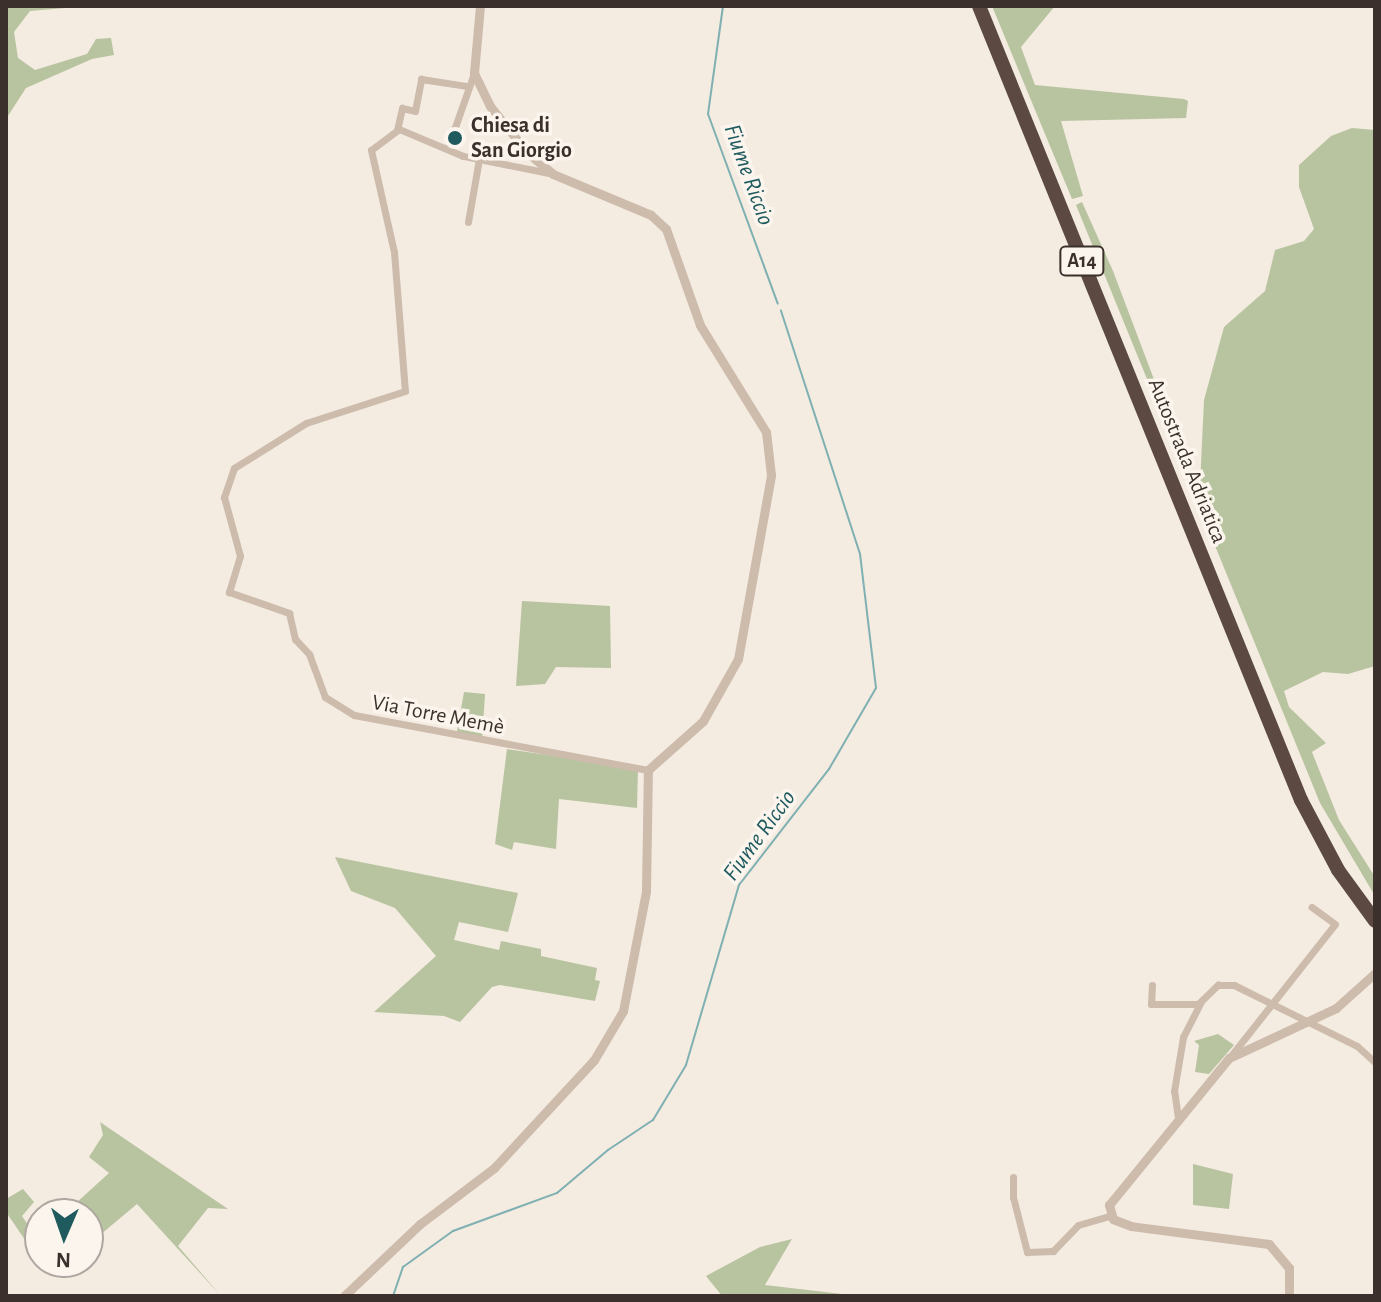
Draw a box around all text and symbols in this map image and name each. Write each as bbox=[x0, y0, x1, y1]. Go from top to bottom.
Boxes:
place label: Chiesa di San Giorgio bbox=[471, 112, 572, 164]
water label: Fiume Riccio bbox=[716, 121, 780, 229]
marker: Chiesa di San Giorgio bbox=[446, 129, 464, 147]
road number: A14 bbox=[1058, 245, 1106, 277]
street label: Autostrada Adriatica bbox=[1142, 375, 1232, 547]
street label: Via Torre Memè bbox=[370, 689, 506, 741]
water label: Fiume Riccio bbox=[717, 785, 803, 887]
north arrow bbox=[24, 1198, 104, 1278]
text: N bbox=[55, 1249, 71, 1271]

